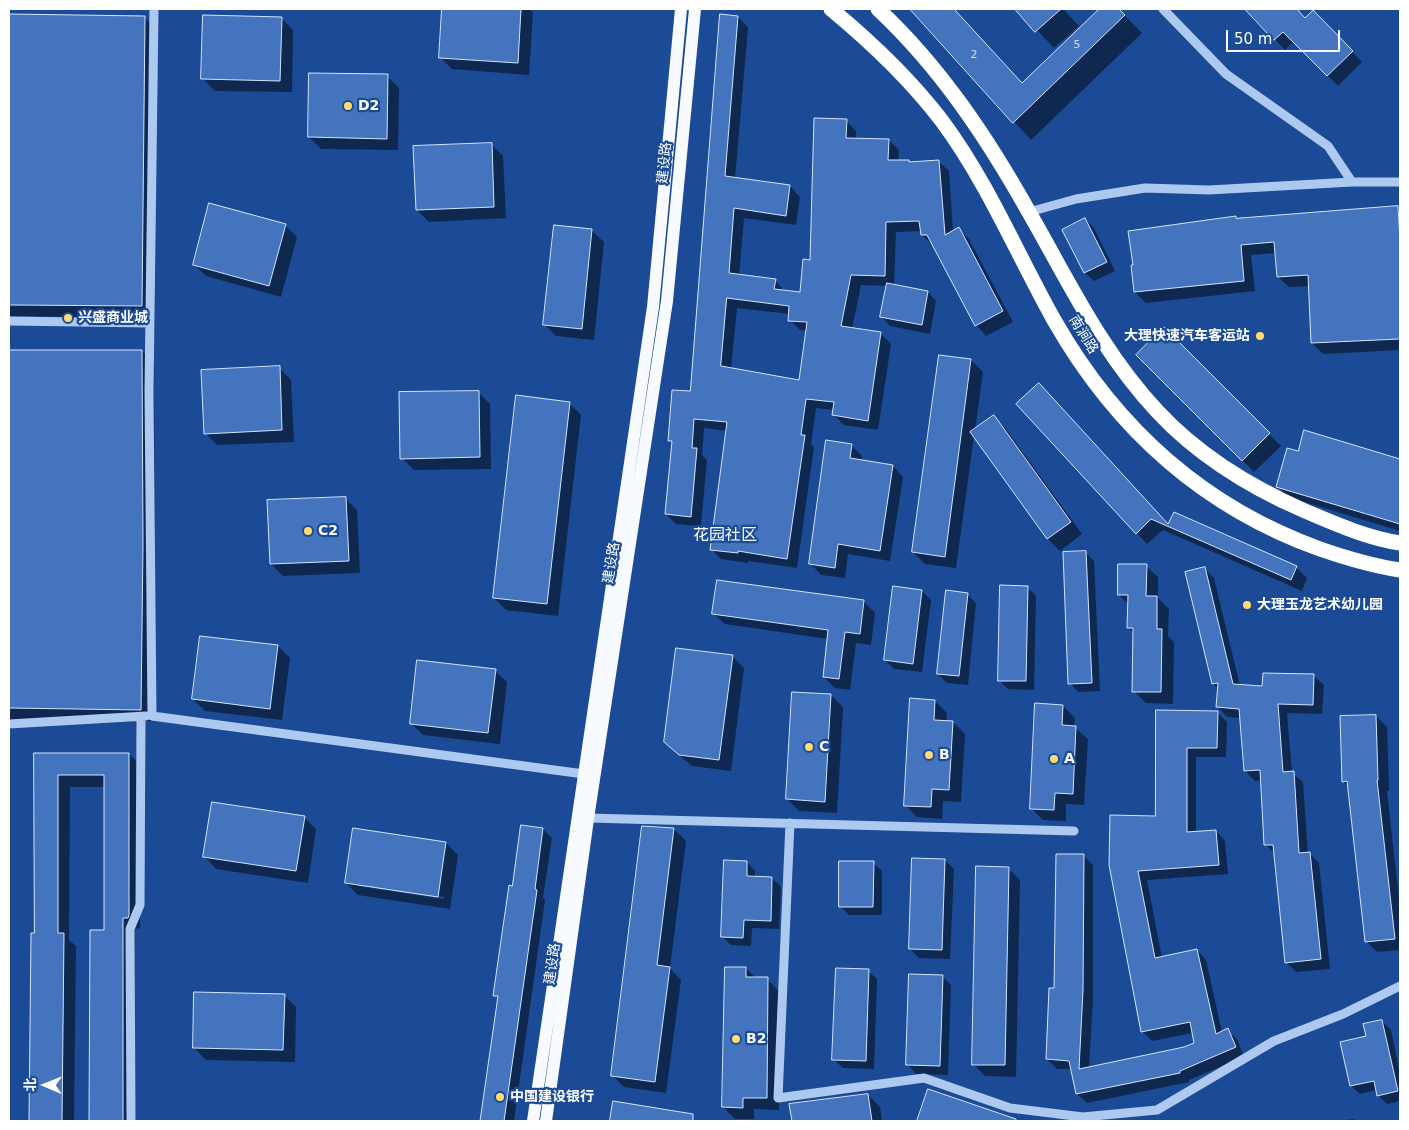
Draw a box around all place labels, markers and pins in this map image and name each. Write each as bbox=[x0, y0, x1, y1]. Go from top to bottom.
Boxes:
place label: D2 bbox=[358, 98, 379, 114]
marker: D2 bbox=[342, 100, 354, 112]
place label: 兴盛商业城 bbox=[78, 310, 148, 326]
marker: 兴盛商业城 bbox=[62, 312, 74, 324]
place label: 大理快速汽车客运站 bbox=[1124, 328, 1250, 344]
marker: 大理快速汽车客运站 bbox=[1254, 330, 1266, 342]
place label: C2 bbox=[318, 523, 338, 539]
marker: C2 bbox=[302, 525, 314, 537]
place label: 大理玉龙艺术幼儿园 bbox=[1257, 597, 1383, 613]
marker: 大理玉龙艺术幼儿园 bbox=[1241, 599, 1253, 611]
place label: C bbox=[819, 739, 829, 755]
marker: C bbox=[803, 741, 815, 753]
place label: B bbox=[939, 747, 950, 763]
marker: B bbox=[923, 749, 935, 761]
place label: A bbox=[1064, 751, 1075, 767]
marker: A bbox=[1048, 753, 1060, 765]
place label: B2 bbox=[746, 1031, 766, 1047]
marker: B2 bbox=[730, 1033, 742, 1045]
place label: 中国建设银行 bbox=[510, 1089, 594, 1105]
marker: 中国建设银行 bbox=[494, 1091, 506, 1103]

